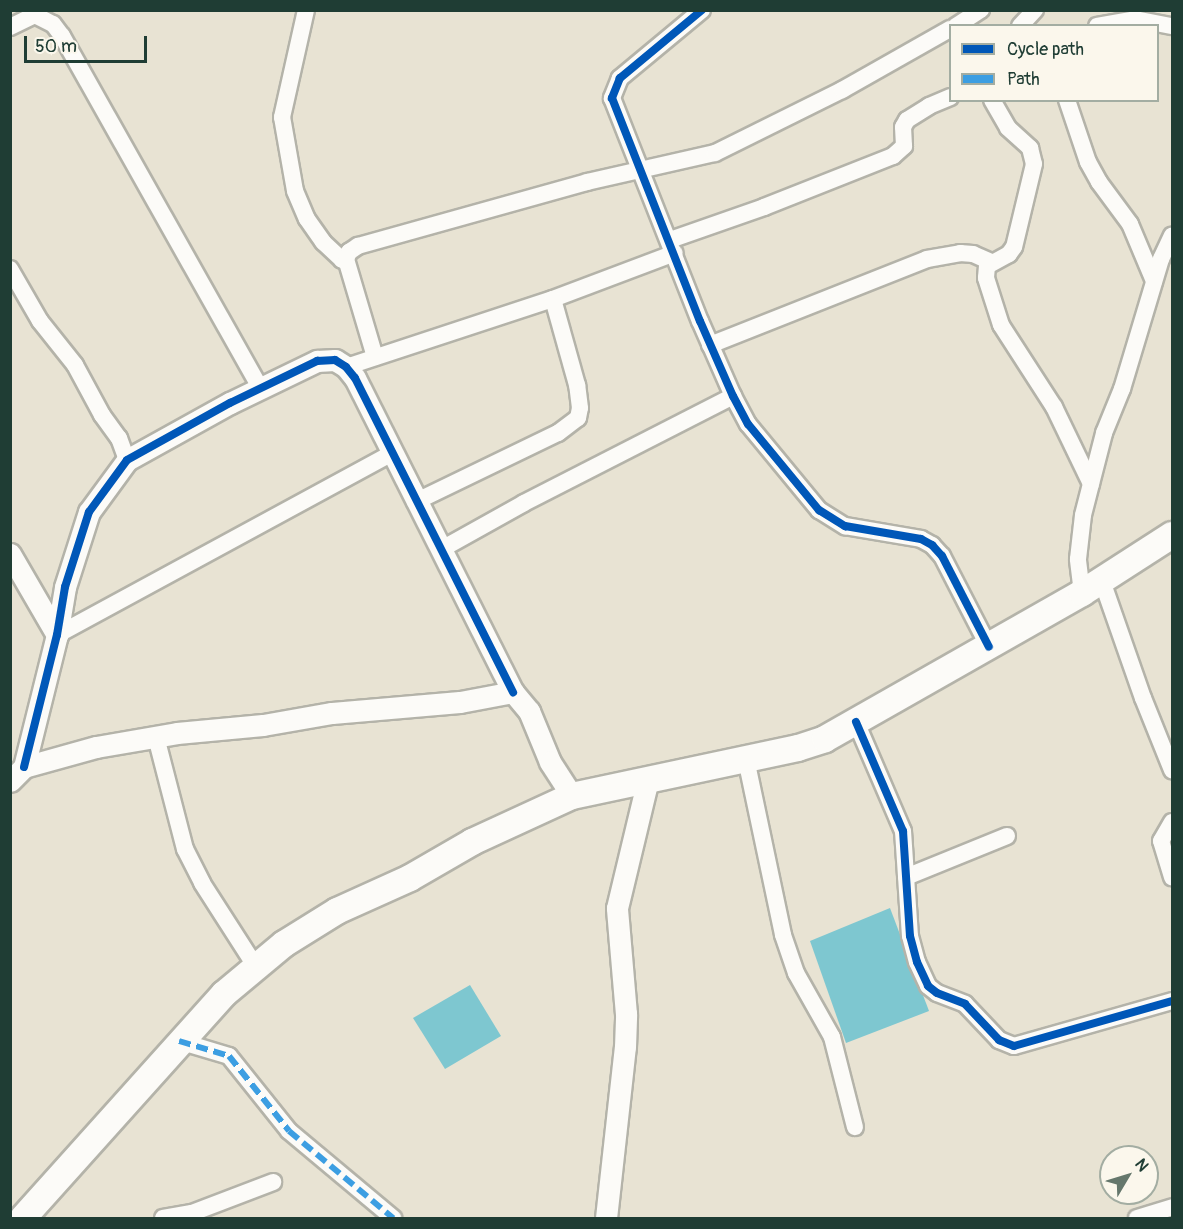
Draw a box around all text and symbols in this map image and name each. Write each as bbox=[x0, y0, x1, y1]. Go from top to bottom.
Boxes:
scale bar bbox=[27, 24, 150, 62]
legend bbox=[949, 24, 1159, 102]
text: 50 m bbox=[35, 35, 77, 58]
text: Cycle path bbox=[1007, 38, 1084, 61]
text: Path bbox=[1007, 68, 1040, 91]
north arrow bbox=[1099, 1145, 1159, 1205]
text: N bbox=[1130, 1155, 1153, 1176]

